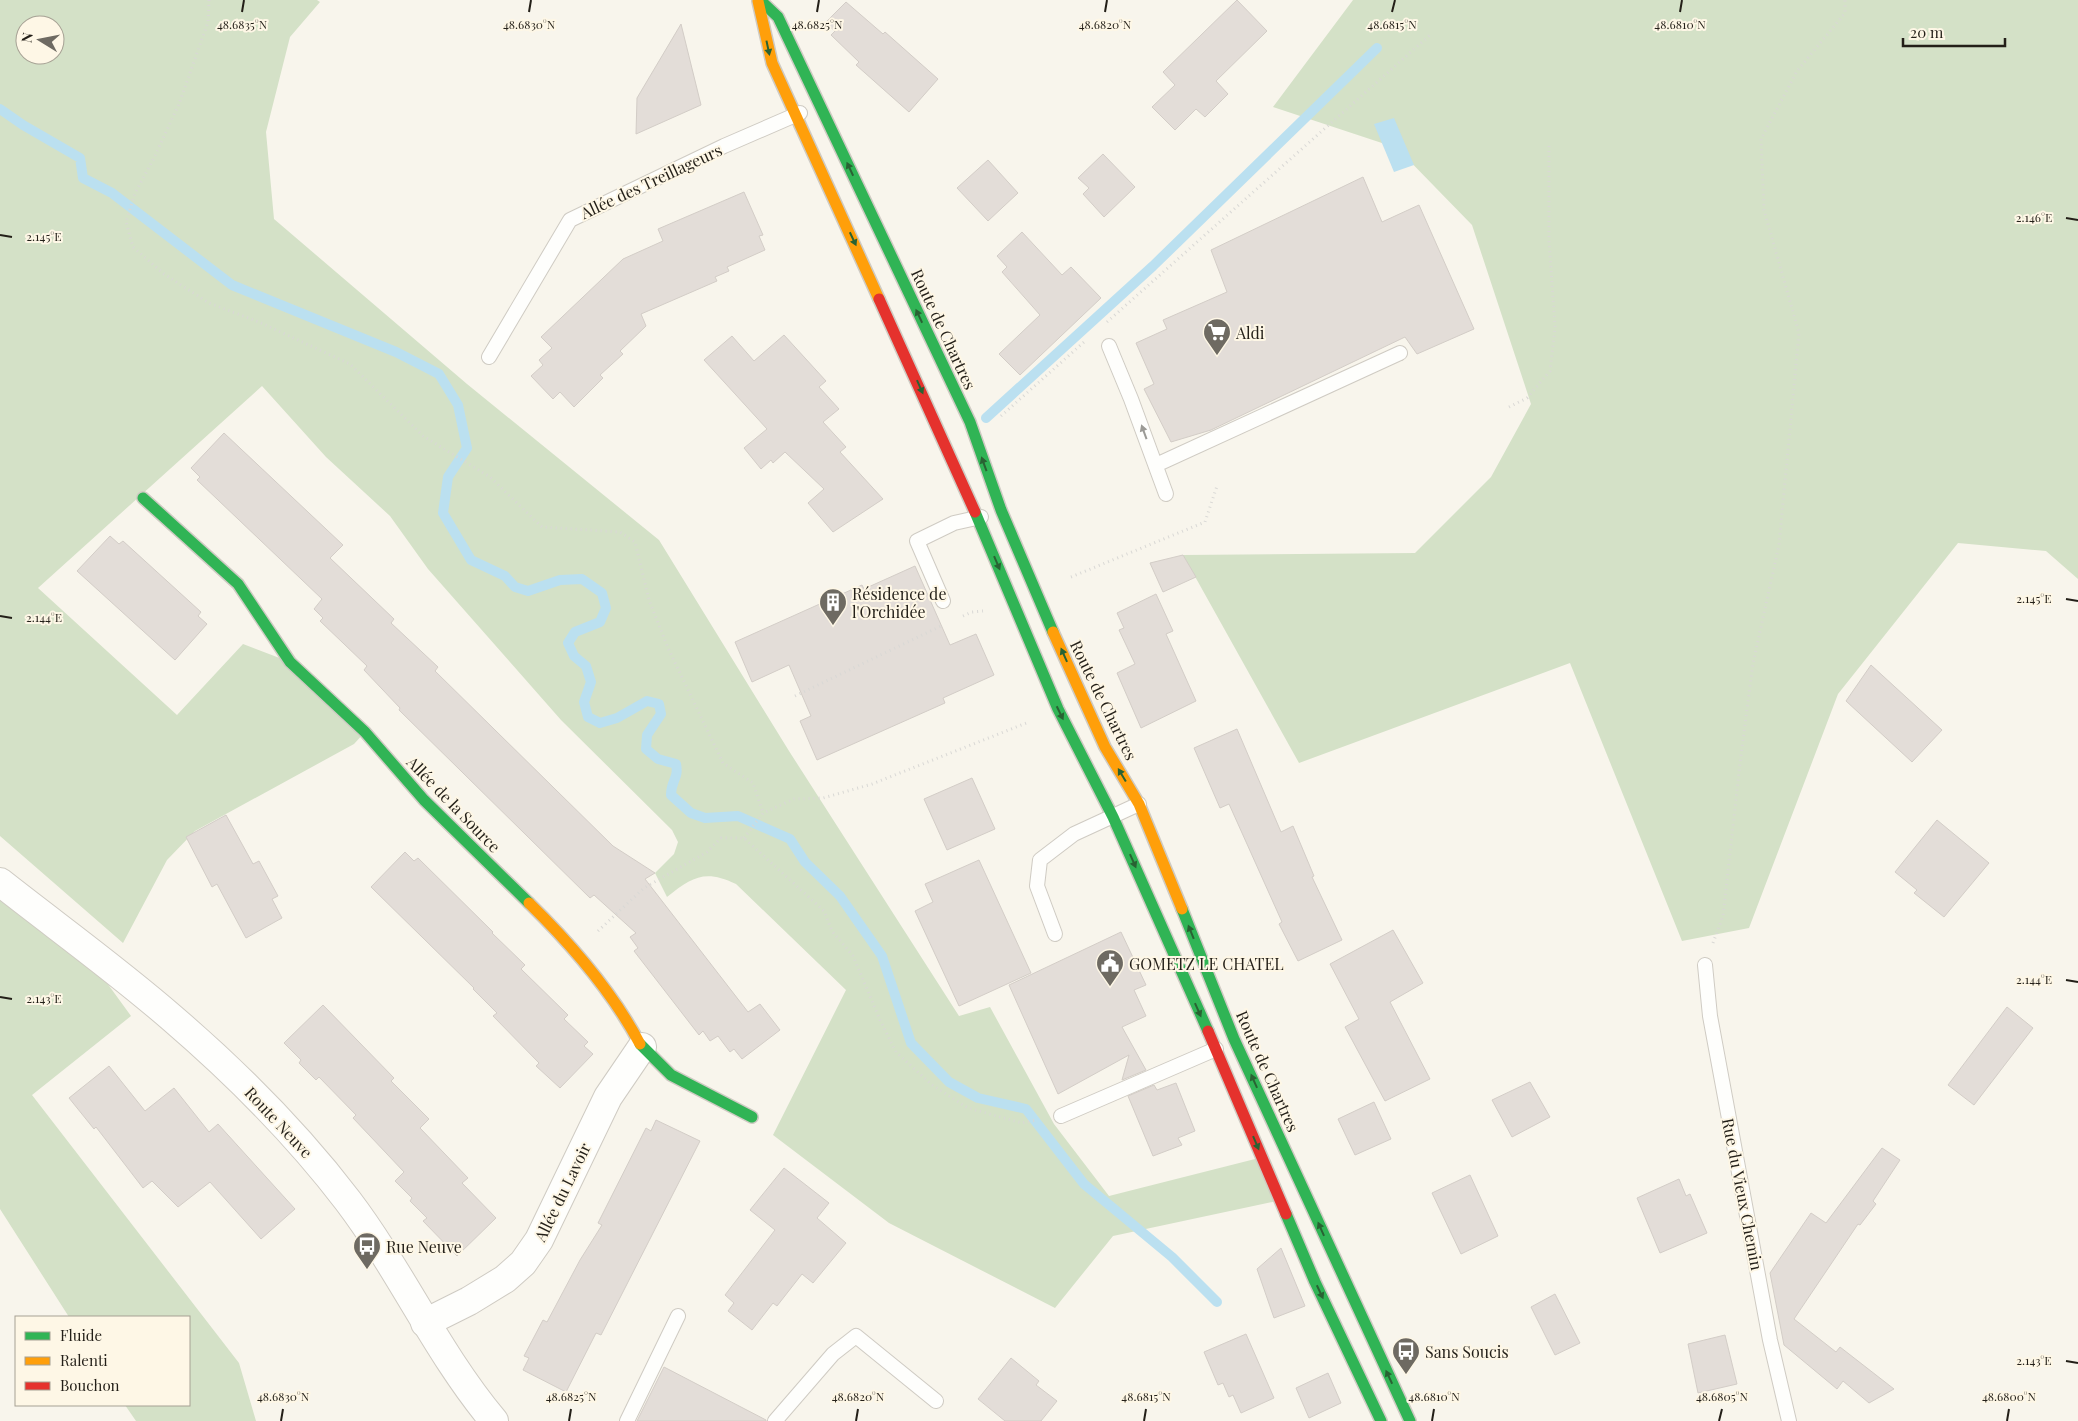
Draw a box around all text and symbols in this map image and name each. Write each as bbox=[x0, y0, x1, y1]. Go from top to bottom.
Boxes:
north arrow bbox=[15, 15, 65, 65]
scale bar bbox=[1903, 15, 2006, 47]
text: 48.6835°N bbox=[217, 16, 268, 32]
text: 48.6830°N bbox=[503, 16, 556, 32]
text: 48.6825°N bbox=[792, 16, 843, 32]
text: 48.6820°N bbox=[1079, 16, 1132, 32]
text: 48.6815°N bbox=[1367, 16, 1417, 32]
text: 48.6810°N bbox=[1654, 16, 1706, 32]
text: 20 m bbox=[1910, 22, 1944, 42]
text: N bbox=[16, 31, 37, 44]
one-way arrow bbox=[764, 40, 772, 55]
street label: Allée des Treillageurs bbox=[576, 139, 725, 223]
one-way arrow bbox=[845, 162, 853, 176]
text: 2.146°E bbox=[2016, 209, 2052, 225]
text: 2.145°E bbox=[26, 228, 62, 244]
one-way arrow bbox=[848, 231, 857, 246]
street label: Route de Chartres bbox=[907, 265, 981, 393]
one-way arrow bbox=[915, 309, 923, 323]
supermarket icon: Aldi bbox=[1202, 317, 1232, 356]
place label: Aldi bbox=[1235, 322, 1265, 343]
one-way arrow bbox=[916, 380, 924, 394]
one-way arrow bbox=[1139, 425, 1147, 439]
one-way arrow bbox=[980, 457, 987, 472]
one-way arrow bbox=[993, 556, 1001, 571]
place label: Résidence de l'Orchidée bbox=[852, 583, 947, 622]
building icon: Résidence de l'Orchidée bbox=[818, 587, 848, 626]
text: 2.145°E bbox=[2016, 590, 2052, 606]
text: 2.144°E bbox=[26, 609, 62, 625]
street label: Route de Chartres bbox=[1066, 637, 1142, 763]
one-way arrow bbox=[1059, 648, 1067, 662]
one-way arrow bbox=[1057, 706, 1065, 720]
street label: Allée de la Source bbox=[402, 751, 505, 857]
one-way arrow bbox=[1118, 769, 1127, 782]
one-way arrow bbox=[1129, 854, 1137, 868]
one-way arrow bbox=[1187, 924, 1194, 939]
public building icon: GOMETZ LE CHATEL bbox=[1095, 948, 1125, 987]
place label: GOMETZ LE CHATEL bbox=[1129, 953, 1284, 974]
text: 2.144°E bbox=[2016, 971, 2052, 987]
text: 2.143°E bbox=[26, 990, 62, 1006]
one-way arrow bbox=[1195, 1003, 1203, 1017]
street label: Route de Chartres bbox=[1232, 1007, 1304, 1135]
one-way arrow bbox=[1249, 1074, 1257, 1088]
street label: Route Neuve bbox=[241, 1082, 317, 1162]
street label: Rue du Vieux Chemin bbox=[1718, 1116, 1768, 1272]
one-way arrow bbox=[1252, 1135, 1260, 1150]
street label: Allée du Lavoir bbox=[529, 1139, 595, 1246]
one-way arrow bbox=[1316, 1222, 1324, 1236]
bus stop icon: Rue Neuve bbox=[352, 1231, 382, 1270]
place label: Rue Neuve bbox=[386, 1236, 462, 1257]
one-way arrow bbox=[1316, 1285, 1324, 1299]
legend bbox=[15, 1316, 190, 1406]
text: Fluide bbox=[60, 1325, 102, 1345]
bus stop icon: Sans Soucis bbox=[1391, 1336, 1421, 1375]
place label: Sans Soucis bbox=[1425, 1341, 1509, 1362]
text: Ralenti bbox=[60, 1350, 108, 1370]
text: 2.143°E bbox=[2016, 1352, 2052, 1368]
one-way arrow bbox=[1385, 1370, 1393, 1384]
text: Bouchon bbox=[60, 1375, 120, 1395]
text: 48.6830°N bbox=[257, 1388, 310, 1404]
text: 48.6825°N bbox=[546, 1388, 597, 1404]
text: 48.6820°N bbox=[832, 1388, 885, 1404]
text: 48.6815°N bbox=[1121, 1388, 1171, 1404]
text: 48.6810°N bbox=[1408, 1388, 1460, 1404]
text: 48.6805°N bbox=[1696, 1388, 1749, 1404]
text: 48.6800°N bbox=[1982, 1388, 2037, 1404]

